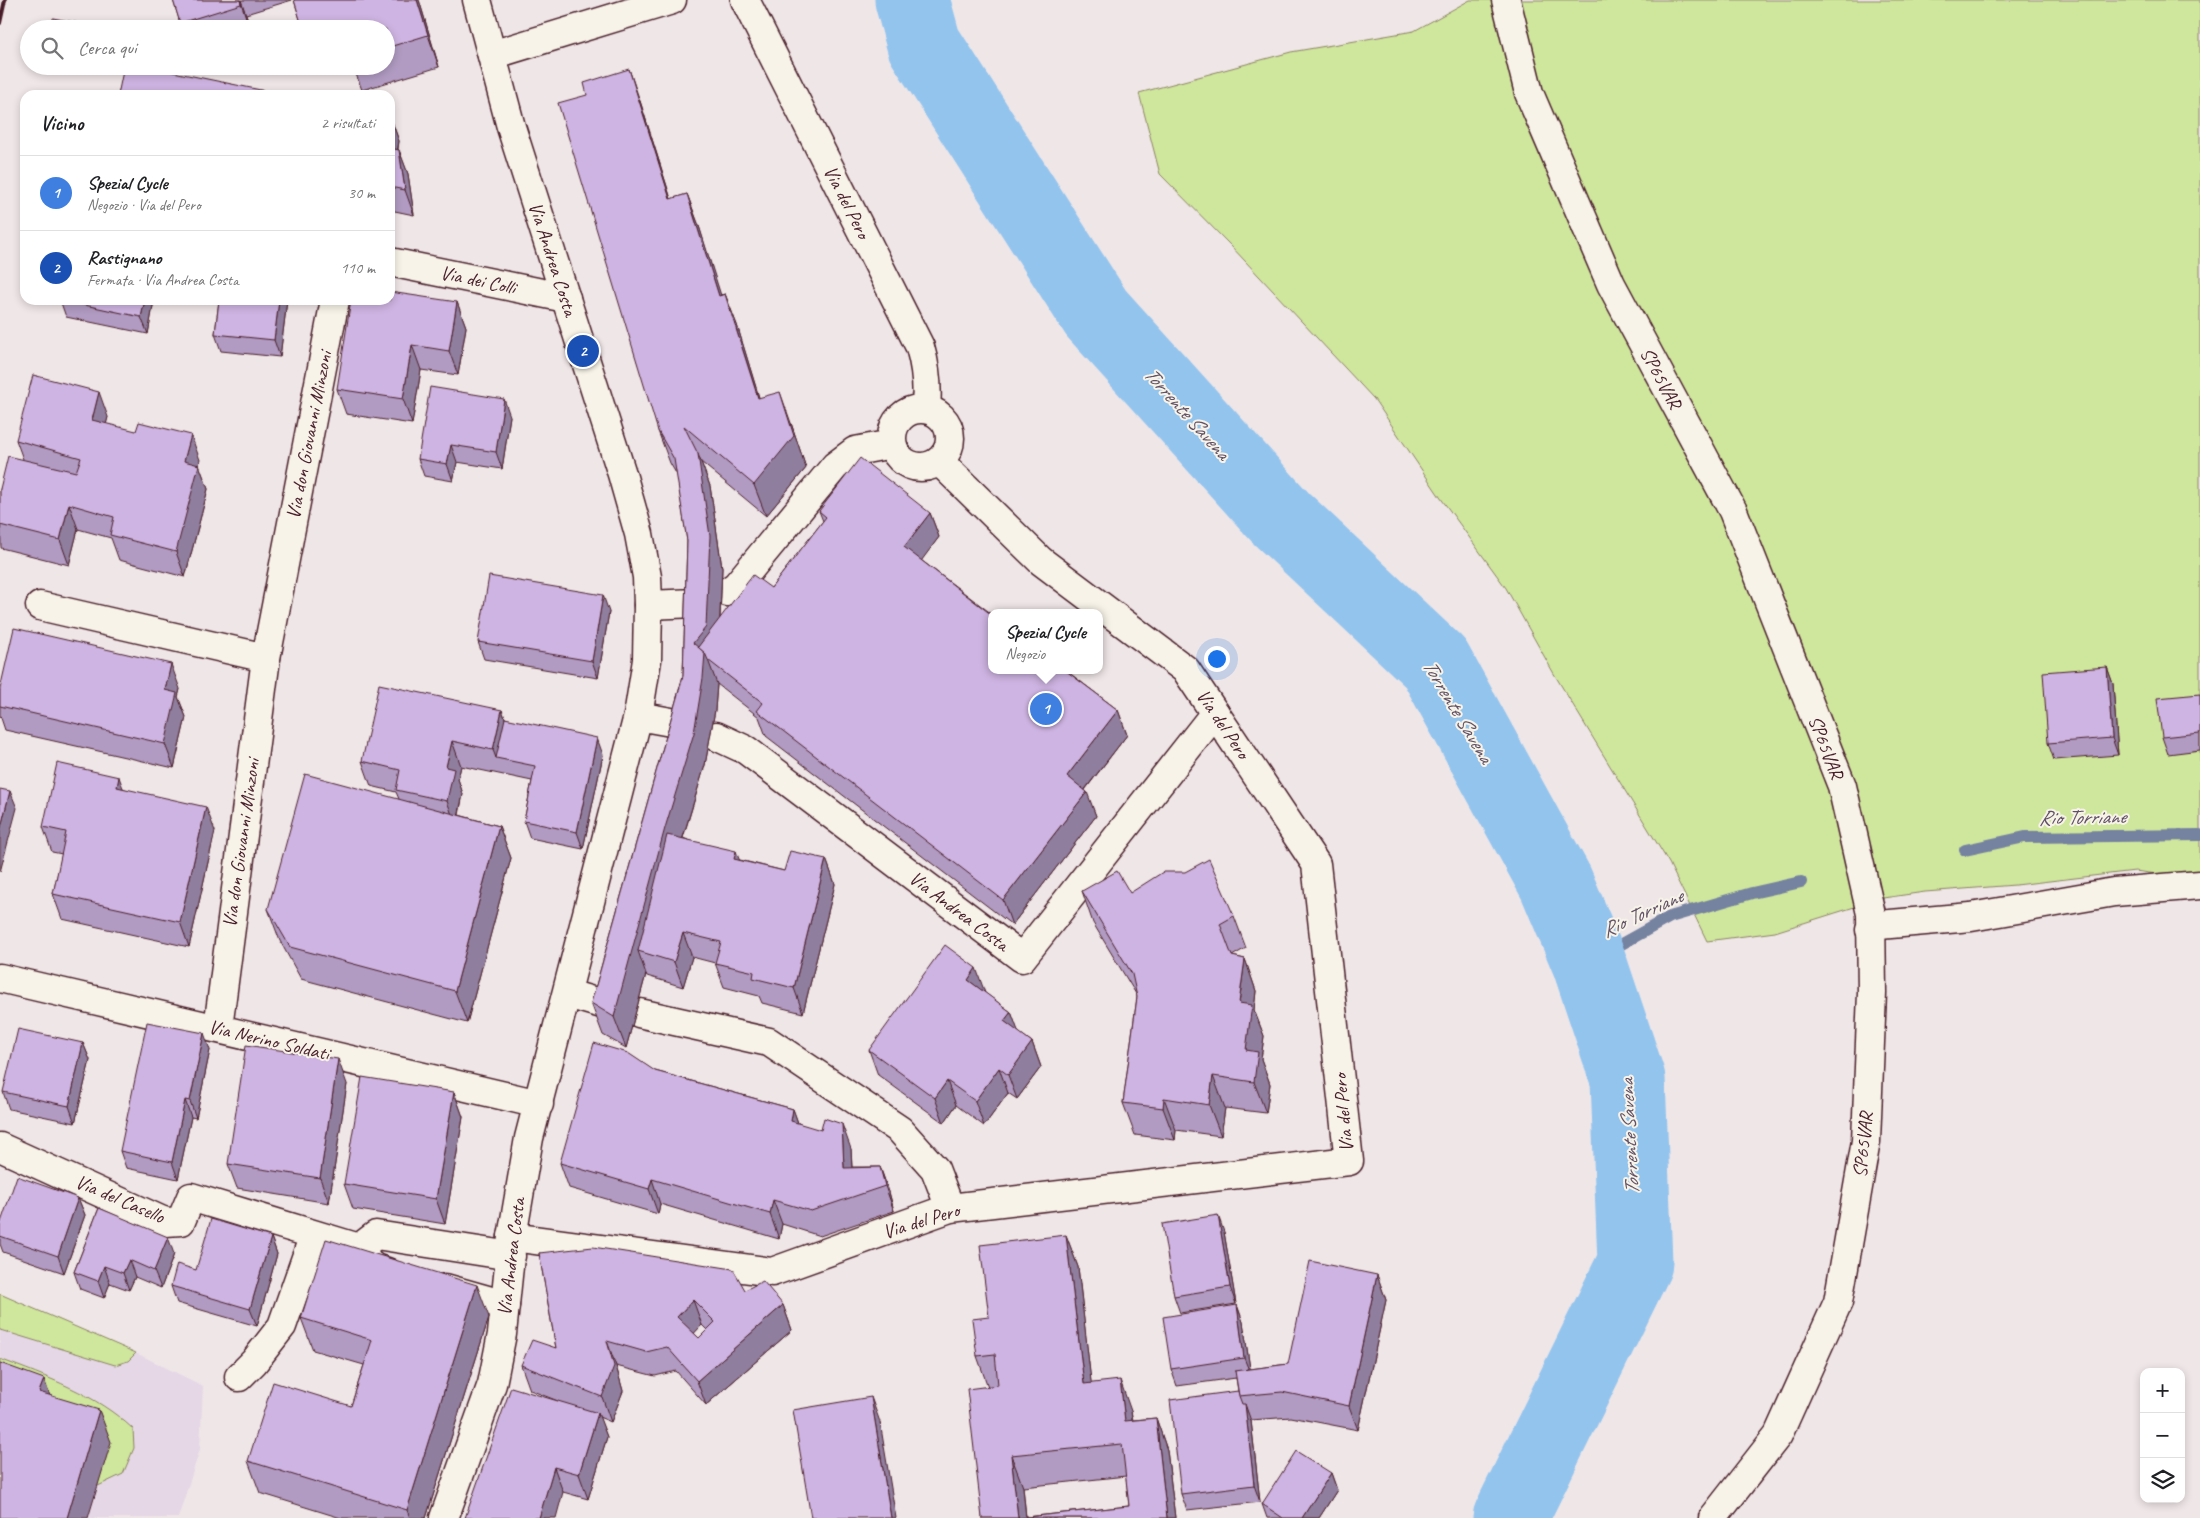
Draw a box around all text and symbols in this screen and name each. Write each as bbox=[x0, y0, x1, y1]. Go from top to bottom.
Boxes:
search box bbox=[20, 20, 395, 75]
icon: search bbox=[38, 34, 66, 62]
text: Cerca qui bbox=[78, 36, 137, 60]
text: Vicino bbox=[40, 110, 83, 136]
text: 2 risultati bbox=[321, 113, 375, 133]
street label: Via del Pero bbox=[818, 161, 877, 244]
text: Spezial Cycle bbox=[87, 171, 168, 195]
text: 1 bbox=[52, 183, 60, 203]
text: 30 m bbox=[348, 183, 375, 203]
text: Negozio · Via del Pero bbox=[87, 195, 201, 215]
street label: Via Andrea Costa bbox=[523, 199, 584, 321]
text: Rastignano bbox=[87, 246, 161, 270]
text: 2 bbox=[52, 258, 60, 278]
text: 110 m bbox=[341, 258, 375, 278]
street label: Via dei Colli bbox=[438, 260, 520, 301]
text: Fermata · Via Andrea Costa bbox=[87, 270, 239, 290]
pin: 2 bbox=[567, 332, 599, 370]
street label: SP65VAR bbox=[1635, 343, 1688, 415]
street label: Via don Giovanni Minzoni bbox=[280, 347, 338, 521]
water label: Torrente Savena bbox=[1138, 361, 1237, 467]
popup bbox=[988, 609, 1103, 674]
text: Spezial Cycle bbox=[1005, 620, 1086, 644]
text: Negozio bbox=[1005, 644, 1045, 664]
your location bbox=[1204, 646, 1230, 672]
water label: Torrente Savena bbox=[1417, 654, 1500, 770]
street label: Via del Pero bbox=[1191, 684, 1256, 765]
pin: 1 bbox=[1030, 690, 1062, 728]
street label: SP65VAR bbox=[1803, 712, 1850, 784]
street label: Via don Giovanni Minzoni bbox=[217, 755, 266, 929]
water label: Rio Torriane bbox=[2038, 803, 2129, 831]
street label: Via Andrea Costa bbox=[904, 865, 1015, 958]
water label: Rio Torriane bbox=[1597, 882, 1690, 943]
street label: Via Nerino Soldati bbox=[206, 1014, 334, 1067]
street label: Via del Pero bbox=[1327, 1071, 1359, 1153]
water label: Torrente Savena bbox=[1613, 1076, 1645, 1196]
street label: SP65VAR bbox=[1847, 1109, 1879, 1179]
street label: Via del Casello bbox=[72, 1169, 169, 1229]
street label: Via Andrea Costa bbox=[491, 1195, 531, 1317]
street label: Via del Pero bbox=[880, 1197, 964, 1244]
map controls bbox=[2140, 1368, 2185, 1503]
button: + bbox=[2140, 1368, 2185, 1413]
button: − bbox=[2140, 1413, 2185, 1458]
button: layers bbox=[2140, 1458, 2185, 1503]

